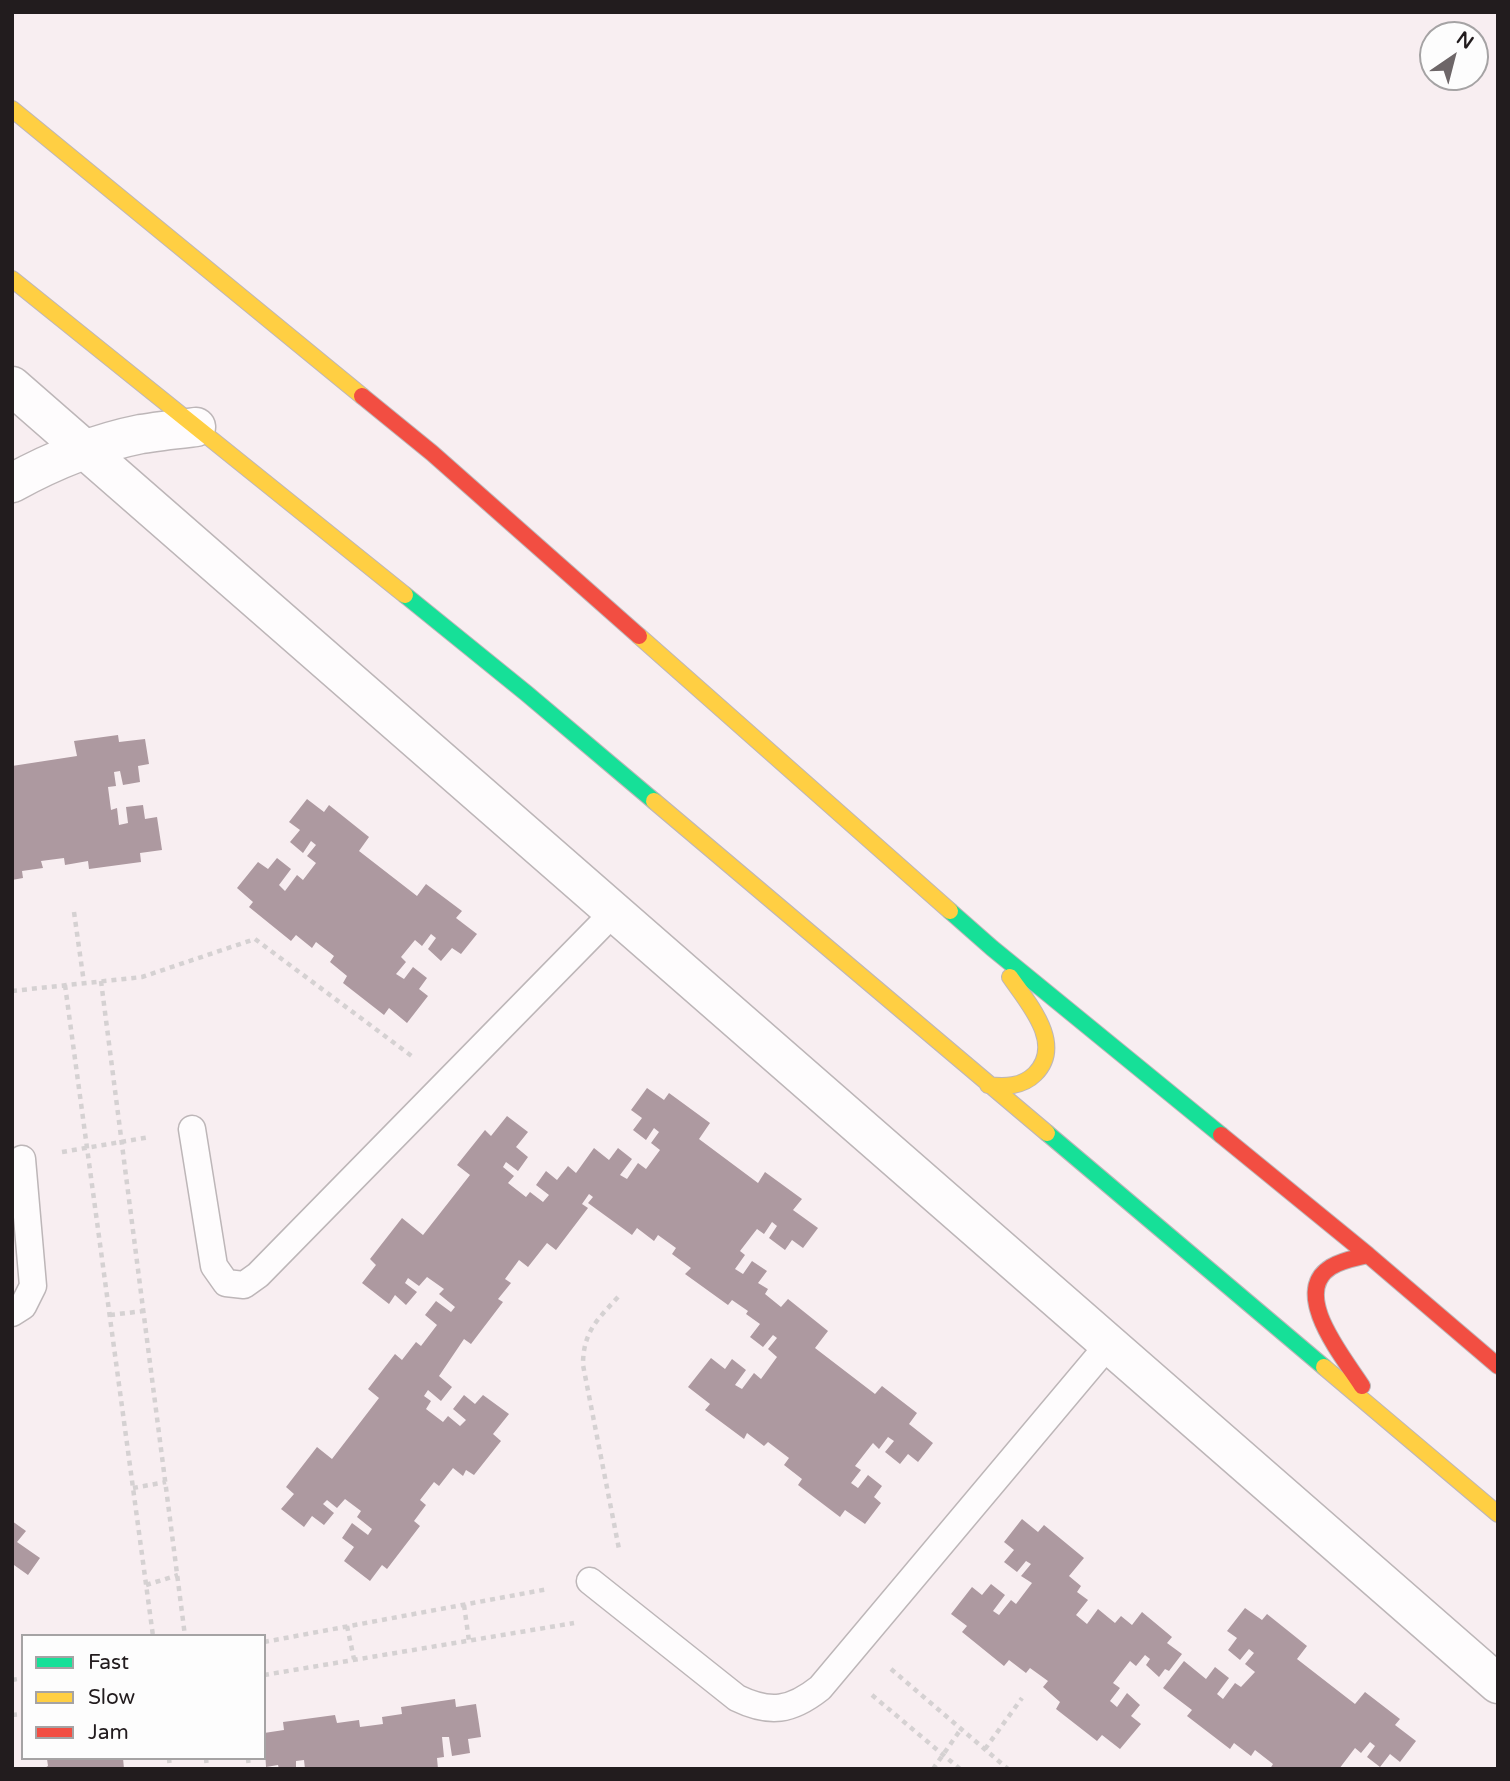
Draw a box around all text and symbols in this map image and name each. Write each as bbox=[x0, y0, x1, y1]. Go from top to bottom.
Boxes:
north arrow bbox=[1419, 21, 1489, 91]
text: N bbox=[1452, 27, 1477, 54]
legend bbox=[21, 1634, 266, 1760]
text: Fast bbox=[88, 1650, 129, 1675]
text: Slow bbox=[88, 1685, 135, 1710]
text: Jam bbox=[88, 1720, 129, 1745]

